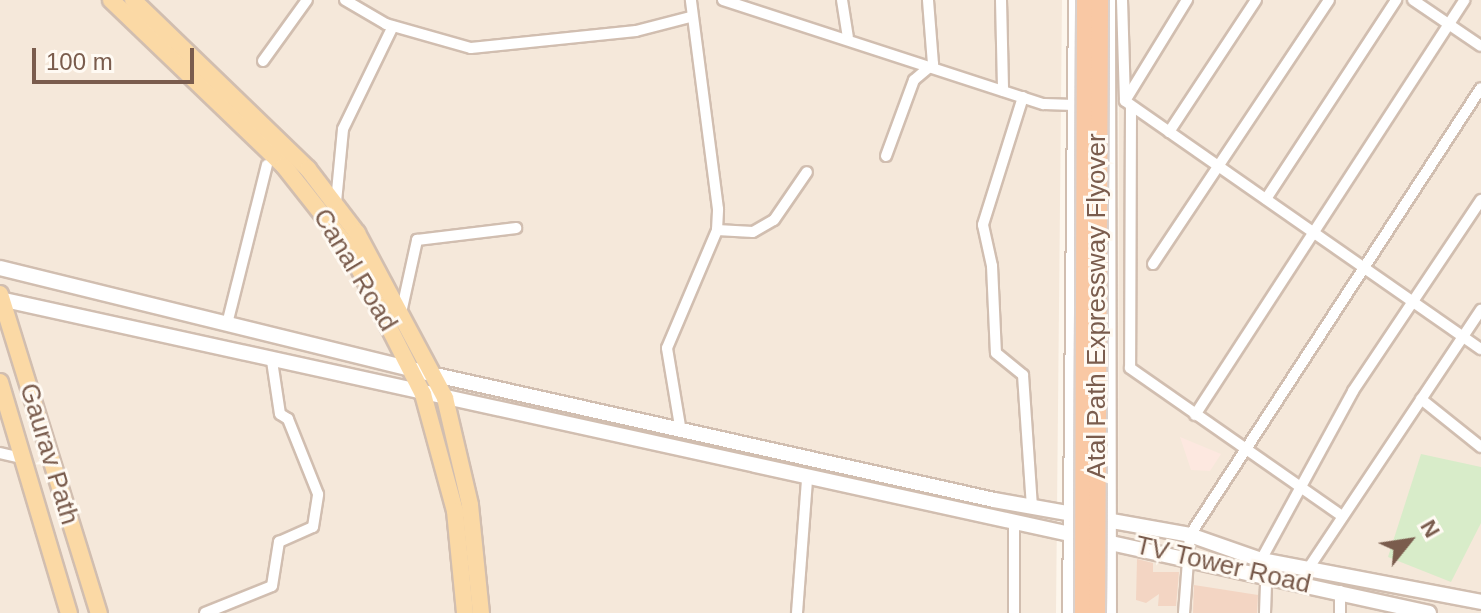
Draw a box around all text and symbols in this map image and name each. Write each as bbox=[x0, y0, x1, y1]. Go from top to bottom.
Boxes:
scale bar bbox=[36, 32, 198, 82]
text: 100 m bbox=[46, 48, 113, 75]
street label: Atal Path Expressway Flyover bbox=[1081, 133, 1113, 479]
street label: Canal Road bbox=[306, 203, 404, 337]
street label: Gaurav Path bbox=[13, 380, 85, 528]
north arrow bbox=[1369, 501, 1449, 581]
text: N bbox=[1415, 516, 1445, 542]
street label: TV Tower Road bbox=[1132, 530, 1314, 600]

